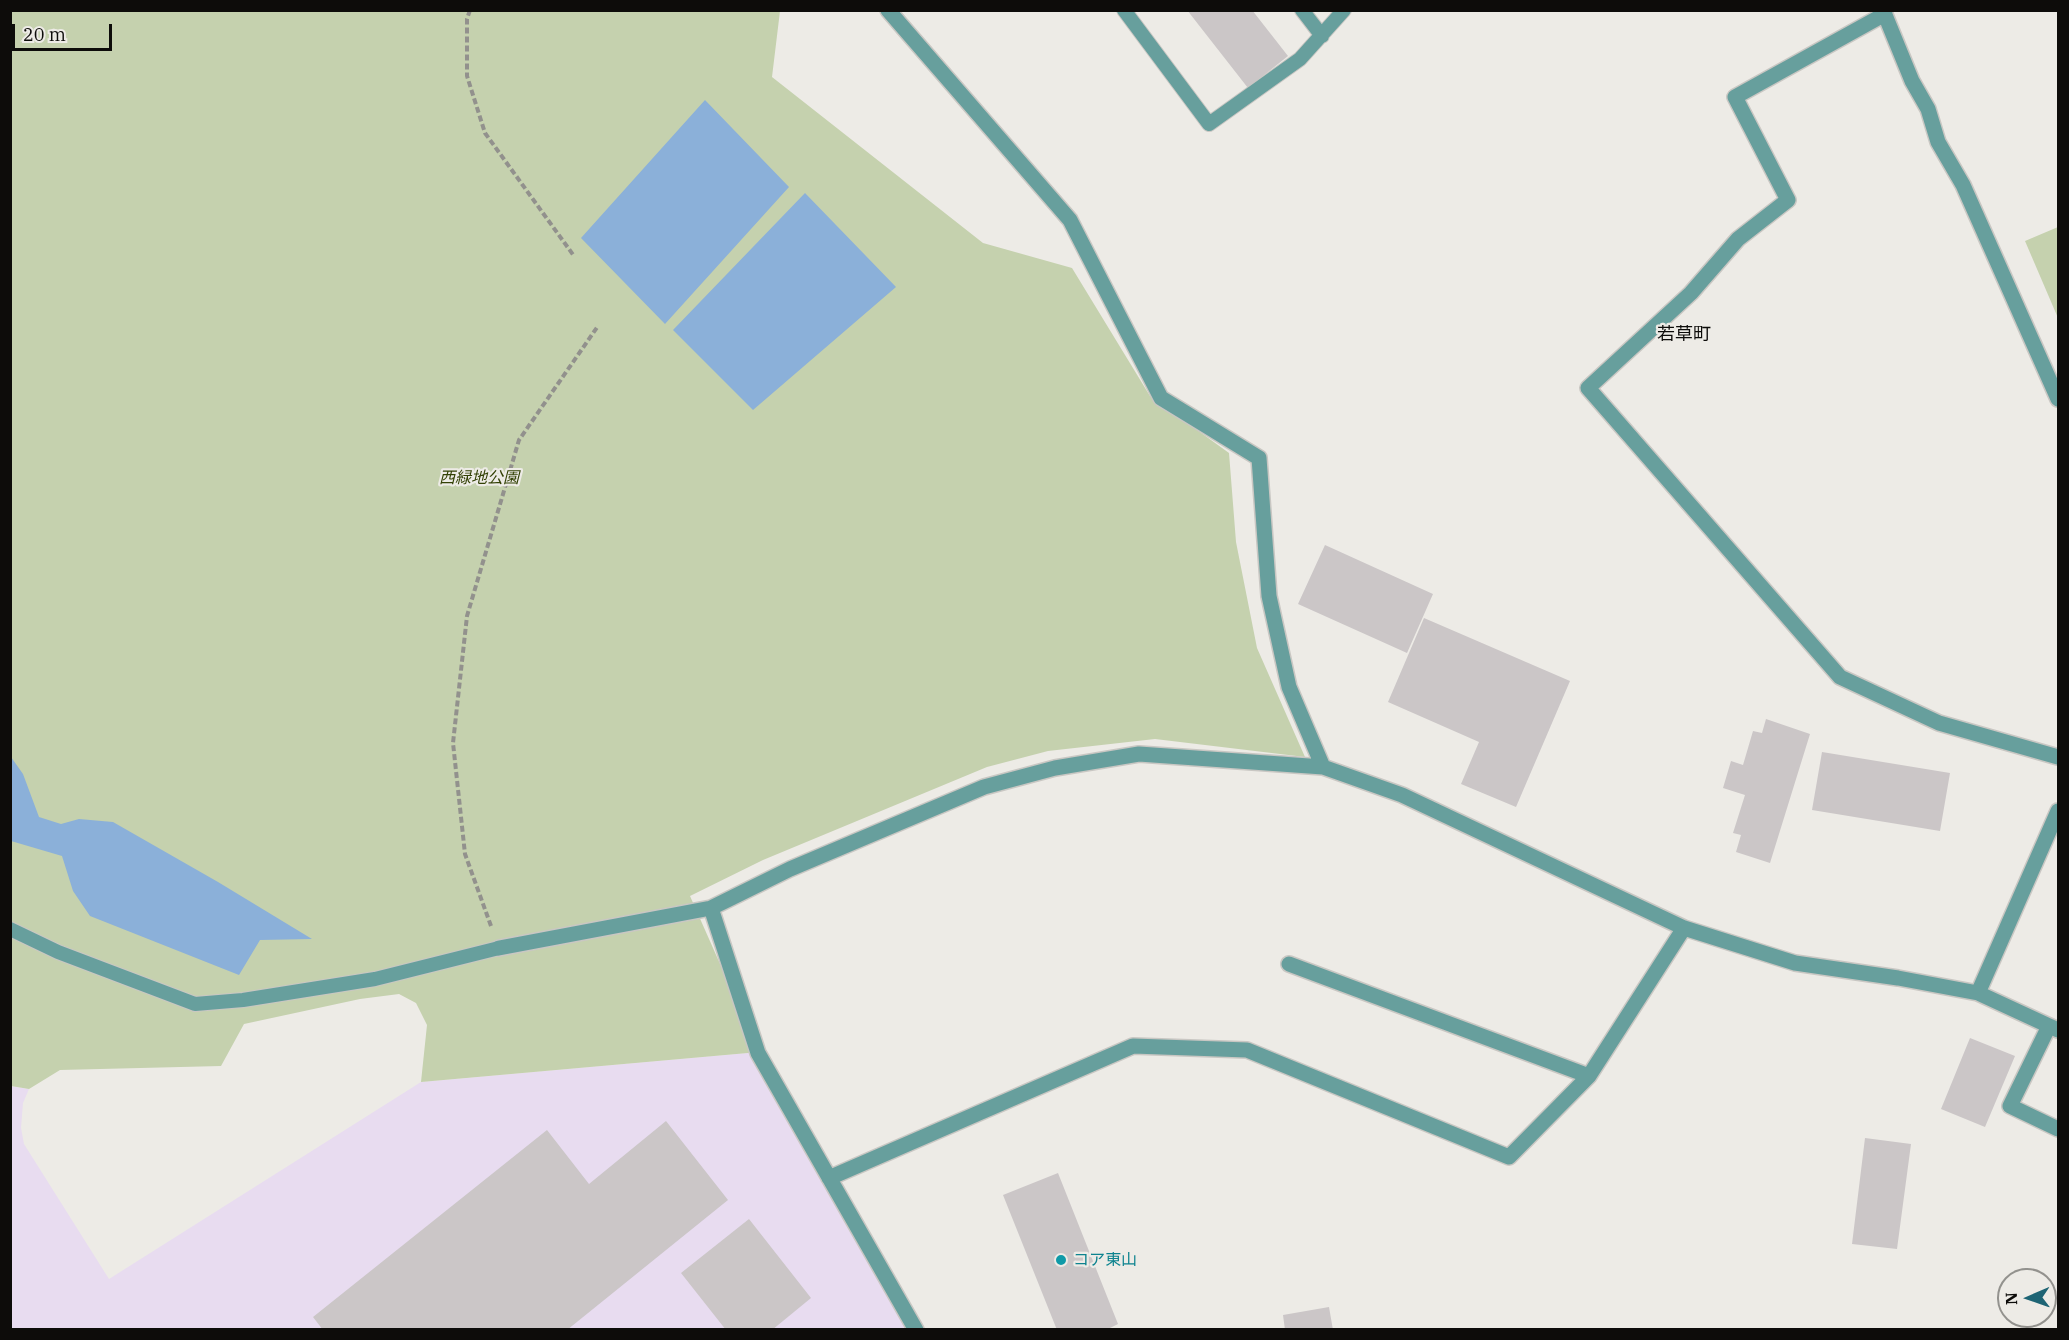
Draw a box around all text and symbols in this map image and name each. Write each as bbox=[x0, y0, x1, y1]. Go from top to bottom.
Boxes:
scale bar bbox=[15, 12, 116, 50]
text: 20 m bbox=[23, 23, 66, 46]
district label: 若草町 bbox=[1657, 324, 1711, 346]
park label: 西緑地公園 bbox=[439, 468, 519, 488]
place label: コア東山 bbox=[1073, 1250, 1137, 1270]
marker: コア東山 bbox=[1054, 1253, 1068, 1267]
north arrow bbox=[1997, 1268, 2057, 1328]
text: N bbox=[2001, 1292, 2021, 1305]

